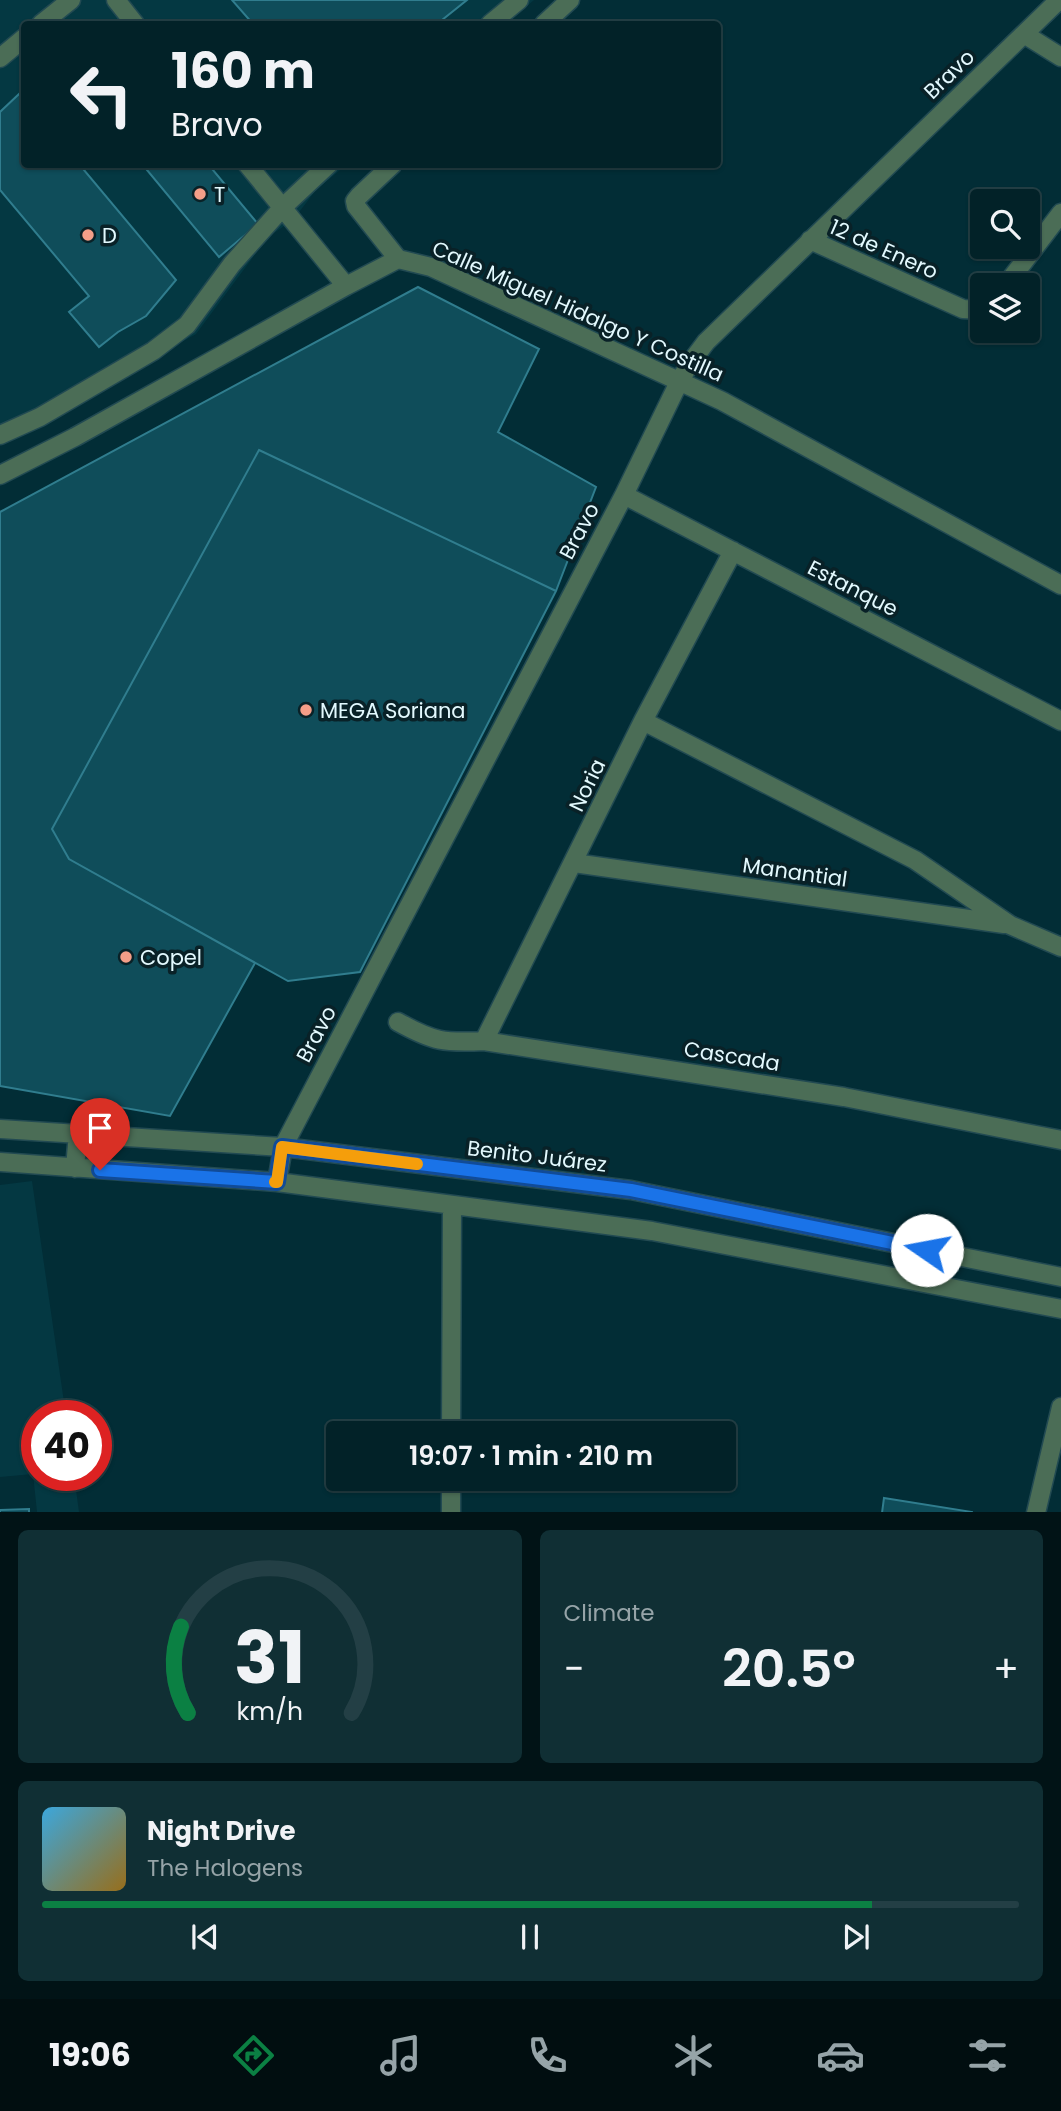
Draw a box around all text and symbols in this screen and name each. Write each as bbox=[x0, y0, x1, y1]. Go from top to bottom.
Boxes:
text: 160 m bbox=[171, 37, 315, 105]
street label: Bravo bbox=[917, 43, 981, 105]
icon: left bbox=[56, 49, 147, 140]
text: Bravo bbox=[171, 102, 263, 147]
place label: T bbox=[214, 180, 225, 209]
marker: T bbox=[192, 186, 208, 202]
map controls bbox=[970, 189, 1040, 343]
button: search bbox=[970, 189, 1040, 259]
street label: 12 de Enero bbox=[825, 212, 943, 286]
place label: D bbox=[102, 221, 117, 250]
marker: D bbox=[80, 227, 96, 243]
street label: Calle Miguel Hidalgo Y Costilla bbox=[428, 233, 728, 389]
button: layers bbox=[970, 273, 1040, 343]
street label: Bravo bbox=[552, 498, 606, 564]
street label: Estanque bbox=[803, 553, 903, 623]
place label: MEGA Soriana bbox=[320, 696, 466, 725]
marker: MEGA Soriana bbox=[298, 702, 314, 718]
street label: Noria bbox=[562, 754, 612, 816]
street label: Manantial bbox=[741, 850, 849, 894]
place label: Copel bbox=[140, 943, 202, 972]
marker: Copel bbox=[118, 949, 134, 965]
street label: Bravo bbox=[289, 1001, 343, 1067]
street label: Cascada bbox=[682, 1034, 782, 1078]
pin bbox=[70, 1098, 130, 1170]
icon: arrive bbox=[81, 1109, 119, 1147]
street label: Benito Juárez bbox=[466, 1133, 608, 1179]
position arrow bbox=[890, 1213, 964, 1287]
speed limit sign: 40 bbox=[21, 1400, 112, 1491]
text: 19:07 · 1 min · 210 m bbox=[409, 1438, 653, 1474]
text: Climate bbox=[564, 1597, 654, 1629]
text: 31 bbox=[234, 1607, 305, 1708]
text: 20.5° bbox=[722, 1632, 856, 1705]
text: − bbox=[564, 1642, 584, 1695]
text: + bbox=[993, 1642, 1019, 1695]
text: km/h bbox=[236, 1693, 303, 1728]
text: Night Drive bbox=[147, 1813, 295, 1849]
text: The Halogens bbox=[147, 1852, 303, 1884]
icon: previous bbox=[186, 1918, 224, 1956]
icon: pause bbox=[511, 1918, 549, 1956]
icon: next bbox=[837, 1918, 875, 1956]
icon: directions bbox=[229, 2031, 278, 2080]
icon: music bbox=[376, 2031, 425, 2080]
icon: phone bbox=[523, 2031, 572, 2080]
icon: climate bbox=[669, 2031, 718, 2080]
icon: car bbox=[816, 2031, 865, 2080]
icon: filters bbox=[963, 2031, 1012, 2080]
text: 19:06 bbox=[49, 2032, 131, 2077]

